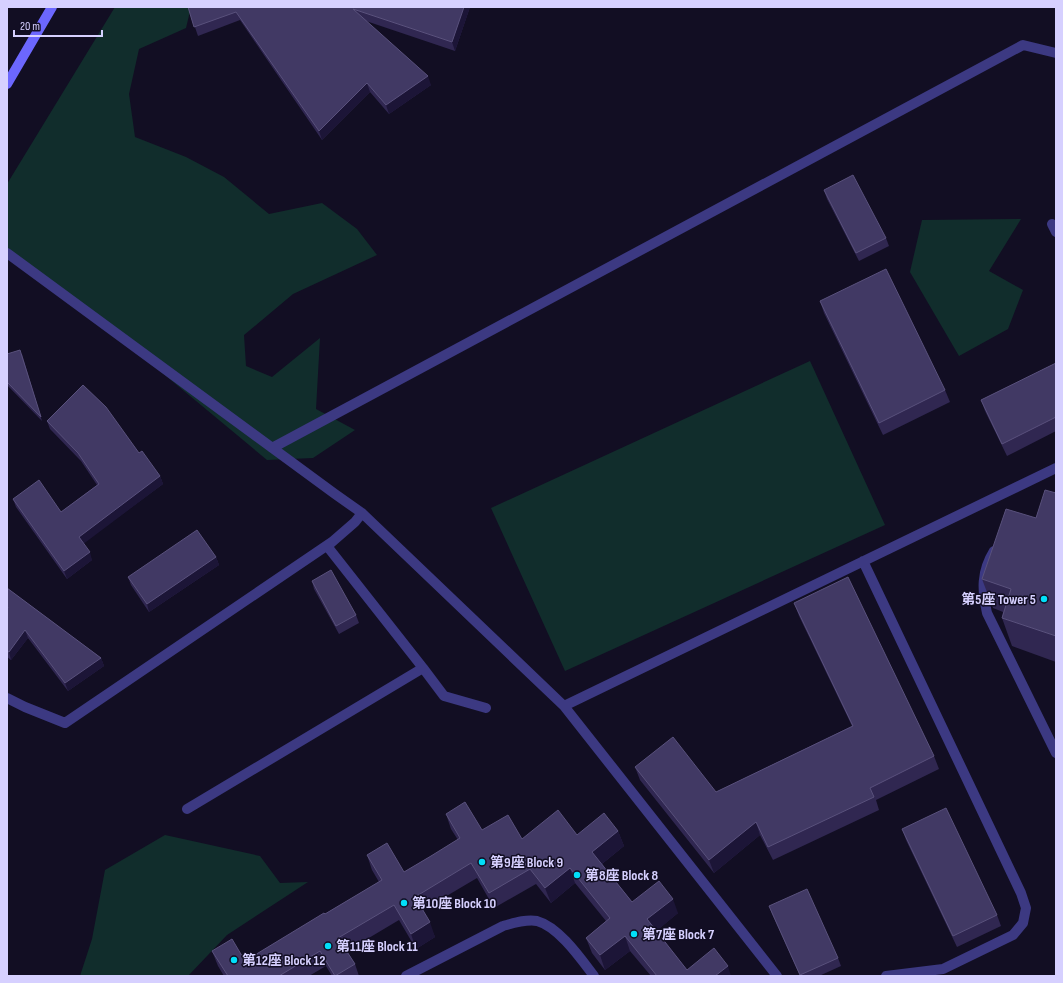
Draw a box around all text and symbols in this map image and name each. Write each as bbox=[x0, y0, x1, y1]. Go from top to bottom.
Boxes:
scale bar bbox=[14, 12, 102, 38]
text: 20 m bbox=[20, 19, 40, 34]
place label: 第5座 Tower 5 bbox=[961, 591, 1036, 608]
marker: 第5座 Tower 5 bbox=[1039, 594, 1049, 604]
place label: 第9座 Block 9 bbox=[490, 854, 563, 871]
marker: 第9座 Block 9 bbox=[477, 857, 487, 867]
place label: 第8座 Block 8 bbox=[585, 867, 658, 884]
marker: 第8座 Block 8 bbox=[572, 870, 582, 880]
place label: 第10座 Block 10 bbox=[412, 895, 496, 912]
marker: 第10座 Block 10 bbox=[399, 898, 409, 908]
place label: 第7座 Block 7 bbox=[642, 926, 715, 943]
marker: 第7座 Block 7 bbox=[629, 929, 639, 939]
place label: 第11座 Block 11 bbox=[336, 938, 418, 955]
marker: 第11座 Block 11 bbox=[323, 941, 333, 951]
place label: 第12座 Block 12 bbox=[242, 952, 325, 969]
marker: 第12座 Block 12 bbox=[229, 955, 239, 965]

